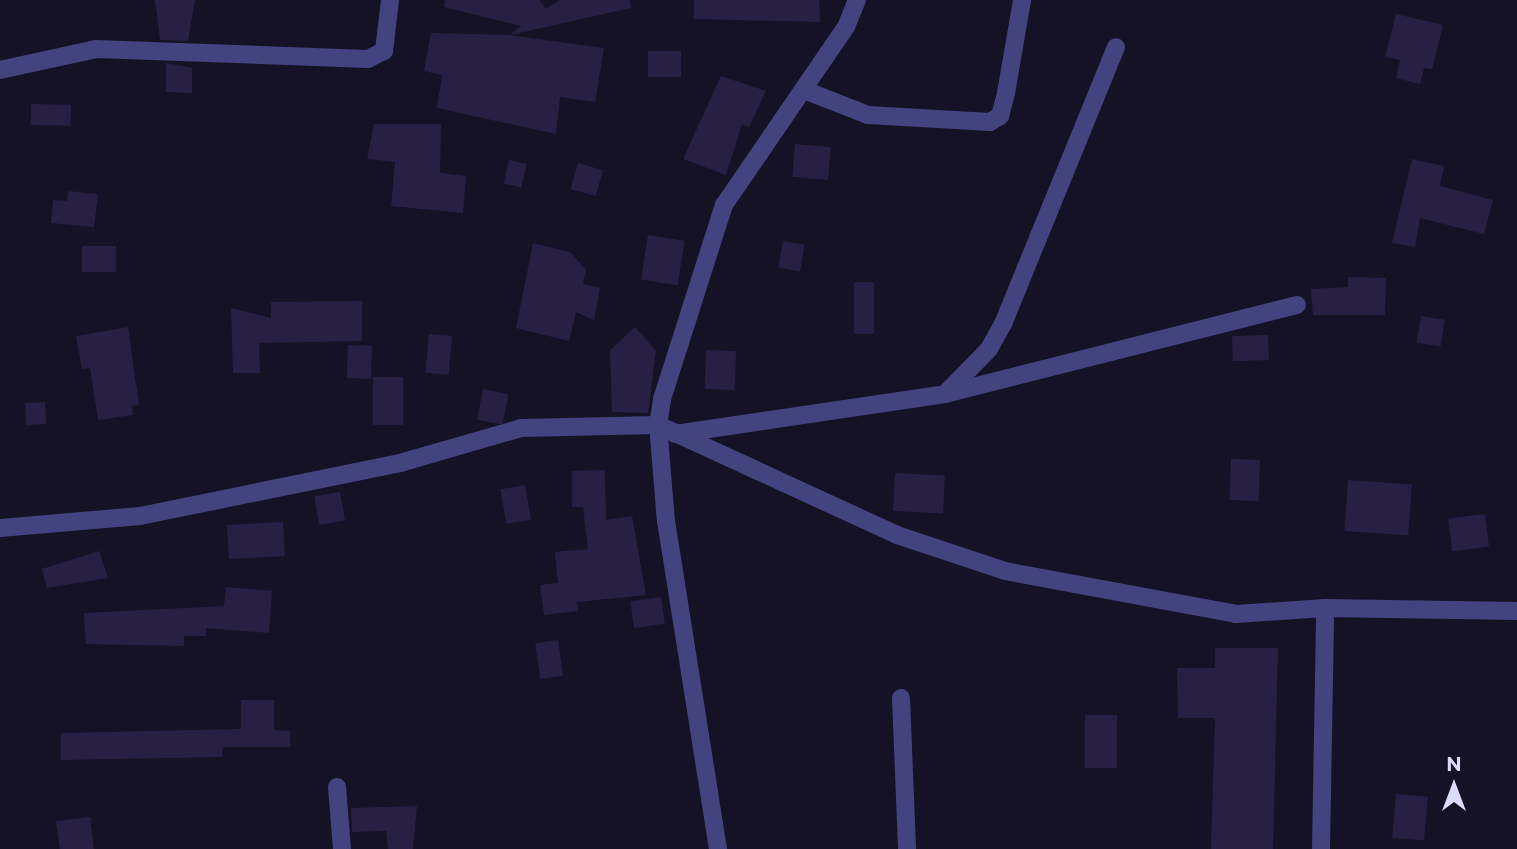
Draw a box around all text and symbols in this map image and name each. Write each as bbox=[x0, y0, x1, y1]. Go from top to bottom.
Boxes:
north arrow bbox=[1419, 751, 1489, 821]
text: N bbox=[1446, 753, 1462, 776]

